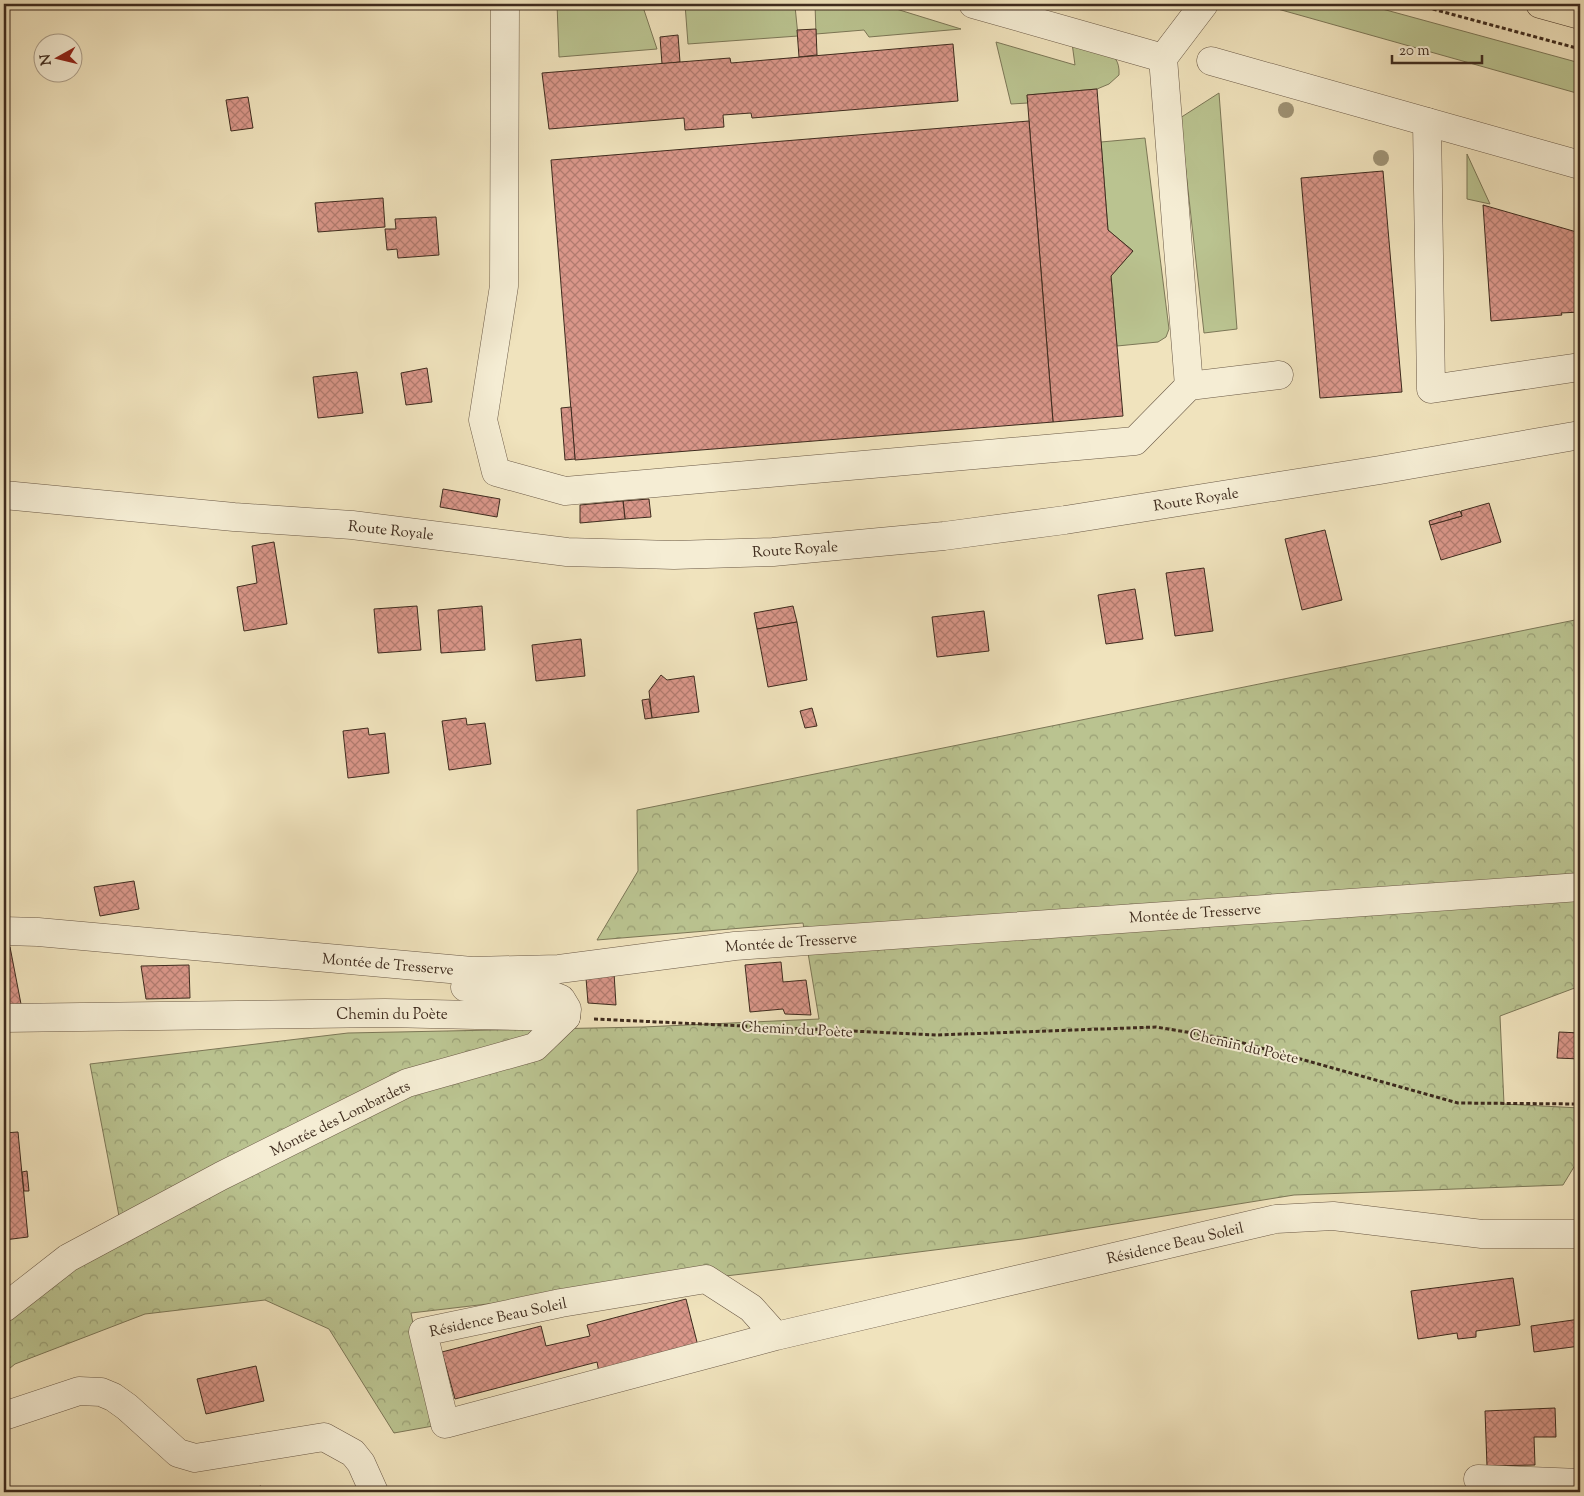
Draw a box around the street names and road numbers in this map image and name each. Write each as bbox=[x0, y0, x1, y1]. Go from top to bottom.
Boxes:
street label: Route Royale bbox=[1152, 483, 1240, 518]
street label: Route Royale bbox=[347, 517, 435, 546]
street label: Route Royale bbox=[751, 537, 839, 564]
street label: Montée de Tresserve bbox=[1129, 899, 1262, 930]
street label: Montée de Tresserve bbox=[725, 928, 858, 959]
street label: Montée de Tresserve bbox=[321, 949, 455, 982]
street label: Chemin du Poète bbox=[336, 1005, 448, 1026]
street label: Chemin du Poète bbox=[741, 1017, 853, 1044]
street label: Chemin du Poète bbox=[1187, 1025, 1300, 1070]
street label: Montée des Lombardets bbox=[267, 1076, 414, 1162]
street label: Résidence Beau Soleil bbox=[1105, 1218, 1246, 1270]
street label: Résidence Beau Soleil bbox=[428, 1294, 569, 1343]

